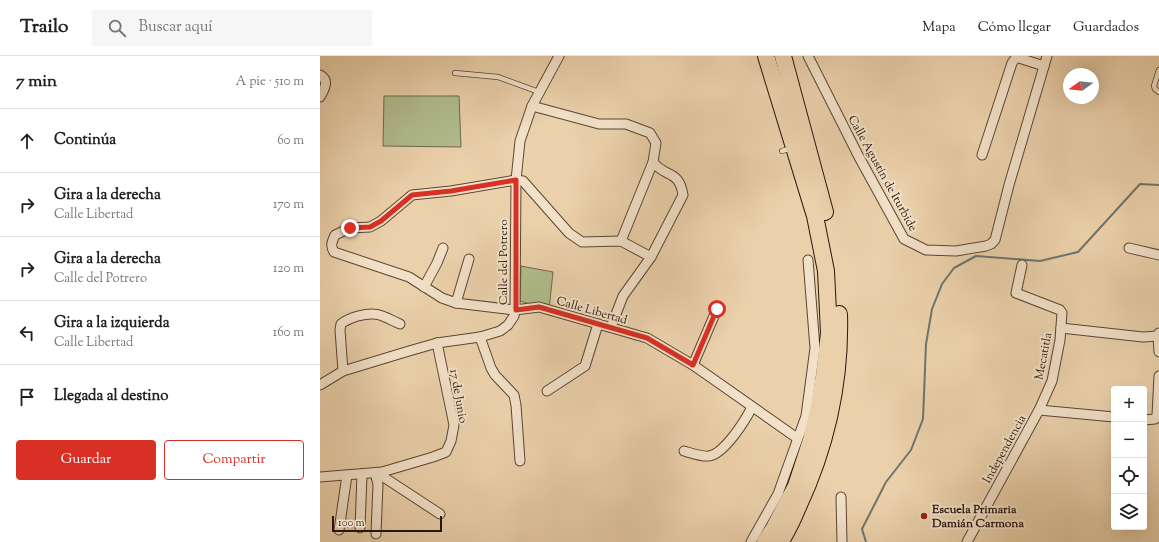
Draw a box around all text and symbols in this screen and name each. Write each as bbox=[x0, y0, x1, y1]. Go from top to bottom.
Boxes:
search box bbox=[92, 10, 372, 46]
text: Trailo bbox=[20, 14, 68, 41]
icon: search bbox=[106, 17, 128, 39]
text: Buscar aquí bbox=[138, 17, 213, 38]
text: Mapa bbox=[922, 18, 956, 38]
text: Cómo llegar bbox=[978, 18, 1051, 38]
text: Guardados bbox=[1073, 18, 1139, 38]
north arrow bbox=[1063, 68, 1099, 104]
text: 7 min bbox=[16, 70, 57, 94]
text: A pie · 510 m bbox=[236, 73, 304, 91]
street label: Calle Agustín de Iturbide bbox=[843, 112, 922, 235]
icon: ahead bbox=[16, 130, 38, 152]
text: Continúa bbox=[54, 130, 116, 151]
text: 60 m bbox=[277, 132, 304, 150]
text: Gira a la derecha bbox=[54, 185, 161, 206]
icon: right bbox=[16, 194, 38, 216]
text: 170 m bbox=[273, 196, 304, 214]
text: Calle Libertad bbox=[54, 206, 133, 224]
route end bbox=[341, 219, 359, 237]
street label: Calle del Potrero bbox=[495, 219, 513, 305]
text: Gira a la derecha bbox=[54, 249, 161, 270]
icon: right bbox=[16, 258, 38, 280]
text: 120 m bbox=[273, 260, 304, 278]
text: Calle del Potrero bbox=[54, 270, 147, 288]
street label: Calle Libertad bbox=[554, 292, 630, 330]
route start bbox=[708, 300, 726, 318]
text: Gira a la izquierda bbox=[54, 313, 170, 334]
icon: left bbox=[16, 322, 38, 344]
text: 160 m bbox=[273, 324, 304, 342]
street label: Mecatitla bbox=[1031, 331, 1057, 381]
text: Calle Libertad bbox=[54, 334, 133, 352]
street label: 17 de Junio bbox=[444, 368, 472, 425]
icon: arrive bbox=[16, 386, 38, 408]
text: Llegada al destino bbox=[54, 386, 169, 407]
map controls bbox=[1111, 386, 1147, 530]
button: + bbox=[1111, 386, 1147, 422]
street label: Independencia bbox=[979, 412, 1031, 487]
button: − bbox=[1111, 422, 1147, 458]
button: Guardar bbox=[16, 440, 156, 480]
button: Compartir bbox=[164, 440, 304, 480]
button: locate bbox=[1111, 458, 1147, 494]
button: layers bbox=[1111, 494, 1147, 530]
place label: Escuela Primaria Damián Carmona bbox=[931, 501, 1024, 533]
marker: Escuela Primaria Damián Carmona bbox=[919, 511, 929, 521]
scale bar bbox=[332, 514, 442, 533]
text: 100 m bbox=[338, 515, 365, 531]

